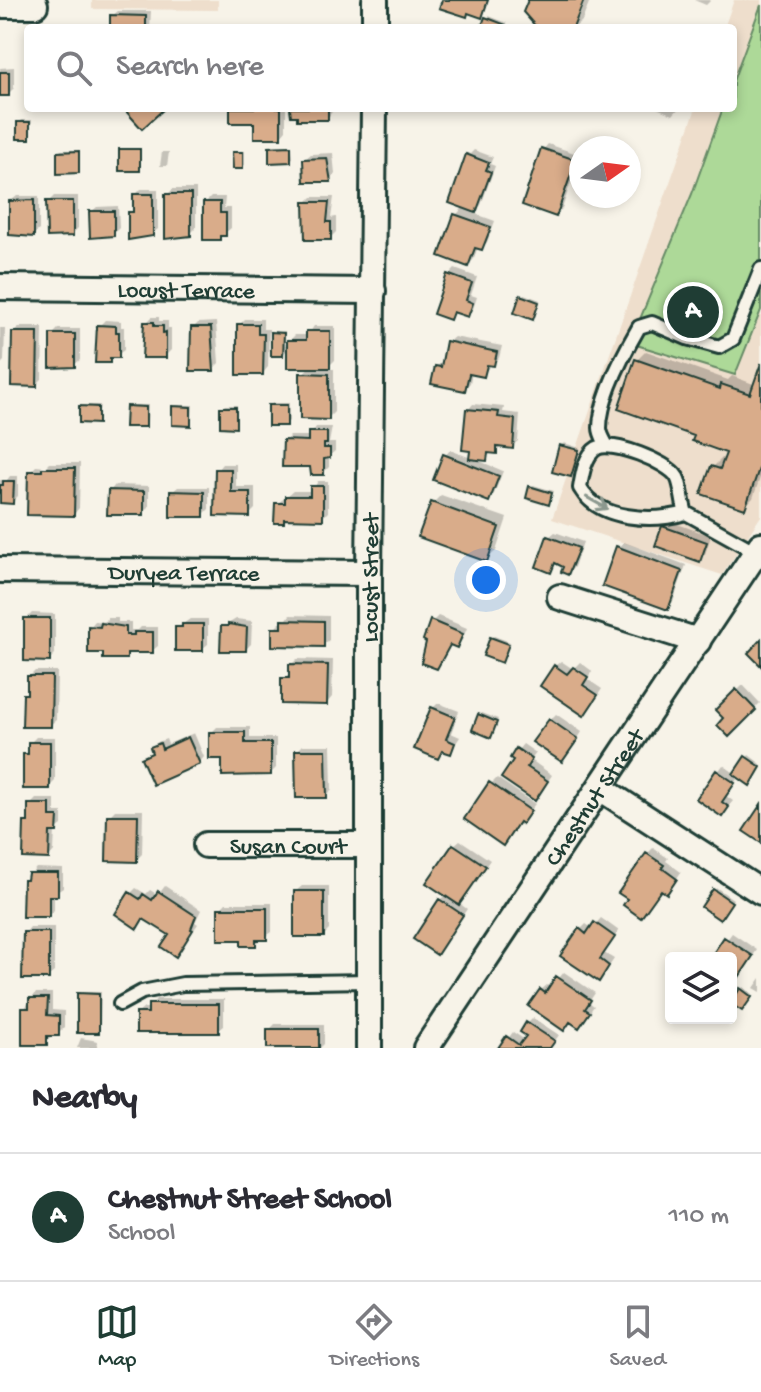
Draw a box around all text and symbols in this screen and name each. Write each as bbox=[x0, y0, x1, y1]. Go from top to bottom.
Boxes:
search box bbox=[24, 24, 737, 112]
icon: search bbox=[52, 46, 96, 90]
text: Search here bbox=[116, 51, 264, 86]
north arrow bbox=[569, 136, 641, 208]
street label: Locust Terrace bbox=[117, 277, 255, 308]
pin: A bbox=[667, 282, 719, 342]
one-way arrow bbox=[585, 495, 608, 511]
street label: Locust Street bbox=[358, 511, 388, 643]
street label: Duryea Terrace bbox=[106, 560, 260, 590]
your location bbox=[466, 560, 506, 600]
street label: Chestnut Street bbox=[540, 722, 654, 873]
street label: Susan Court bbox=[230, 834, 349, 863]
map controls bbox=[665, 952, 737, 1024]
button: layers bbox=[665, 952, 737, 1024]
text: Nearby bbox=[32, 1080, 137, 1120]
text: Chestnut Street School bbox=[108, 1184, 392, 1219]
text: A bbox=[50, 1202, 66, 1233]
text: 110 m bbox=[669, 1202, 729, 1233]
text: School bbox=[108, 1219, 176, 1250]
tab: Map bbox=[95, 1300, 139, 1374]
tab: Directions bbox=[330, 1300, 419, 1374]
tab: Saved bbox=[609, 1300, 666, 1374]

